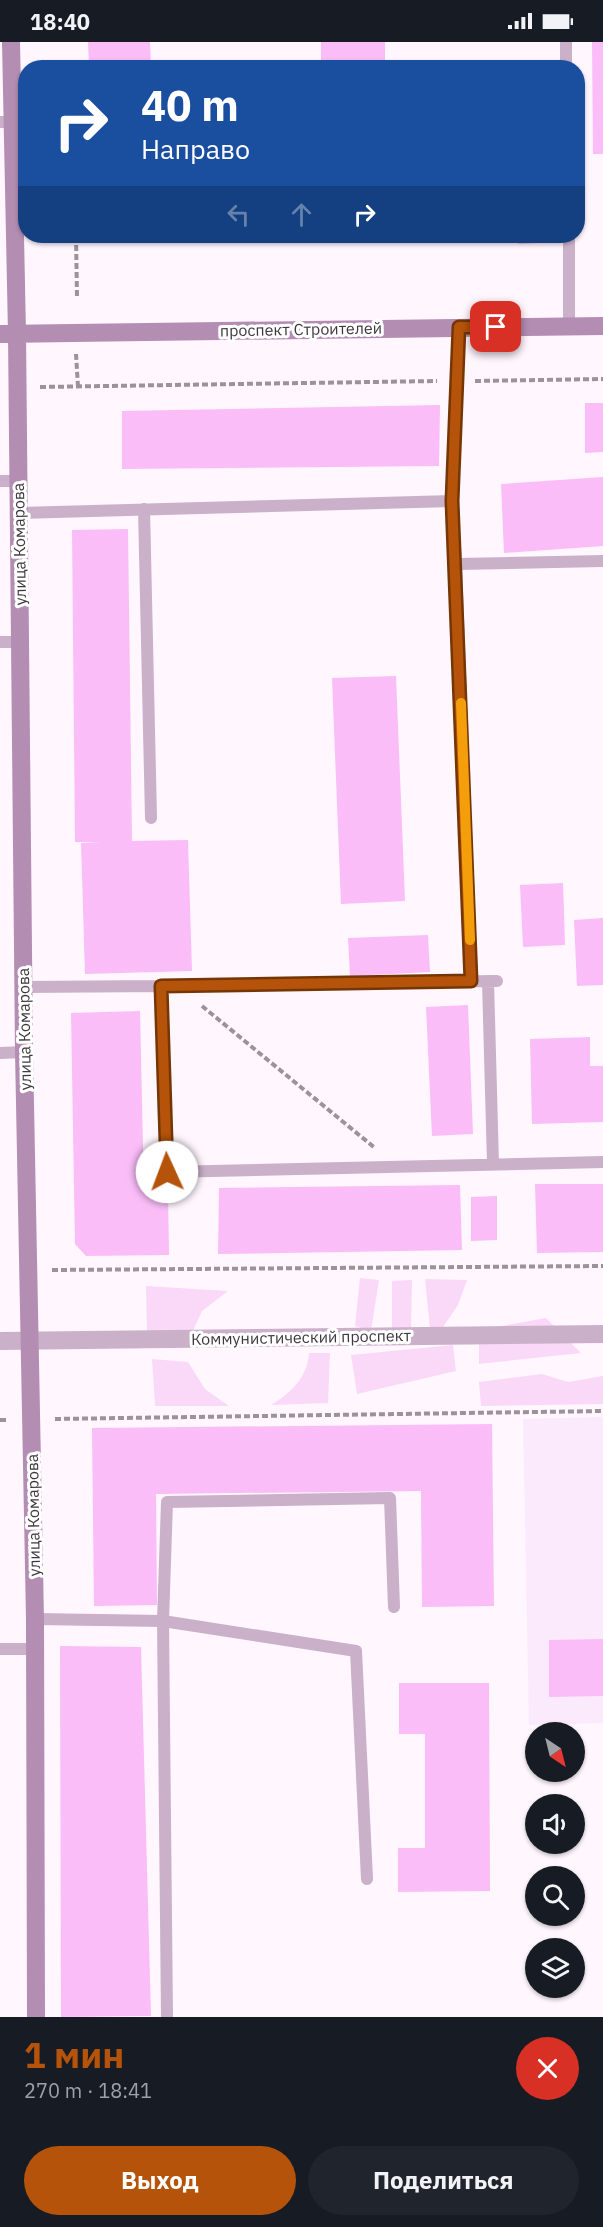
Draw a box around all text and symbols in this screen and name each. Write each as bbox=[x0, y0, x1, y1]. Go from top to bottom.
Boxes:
text: 18:40 bbox=[30, 7, 90, 36]
text: 40 m bbox=[141, 78, 239, 133]
icon: right bbox=[42, 84, 120, 162]
text: Направо bbox=[141, 131, 250, 166]
icon: left bbox=[222, 198, 255, 231]
icon: ahead bbox=[285, 198, 318, 231]
icon: right bbox=[348, 198, 381, 231]
pin bbox=[470, 301, 521, 352]
icon: arrive bbox=[479, 310, 512, 343]
street label: проспект Строителей bbox=[220, 318, 382, 340]
street label: улица Комарова bbox=[8, 482, 30, 605]
street label: улица Комарова bbox=[13, 967, 35, 1090]
position arrow bbox=[135, 1140, 199, 1204]
street label: Коммунистический проспект bbox=[191, 1325, 412, 1349]
street label: улица Комарова bbox=[22, 1453, 44, 1576]
north arrow bbox=[525, 1722, 585, 1782]
map controls bbox=[525, 1722, 585, 1998]
button: sound bbox=[525, 1794, 585, 1854]
button: search bbox=[525, 1866, 585, 1926]
button: layers bbox=[525, 1938, 585, 1998]
text: 1 мин bbox=[24, 2031, 124, 2078]
button: close bbox=[516, 2037, 579, 2100]
text: 270 m · 18:41 bbox=[24, 2077, 152, 2104]
button: Выход bbox=[24, 2146, 296, 2215]
button: Поделиться bbox=[308, 2146, 579, 2215]

